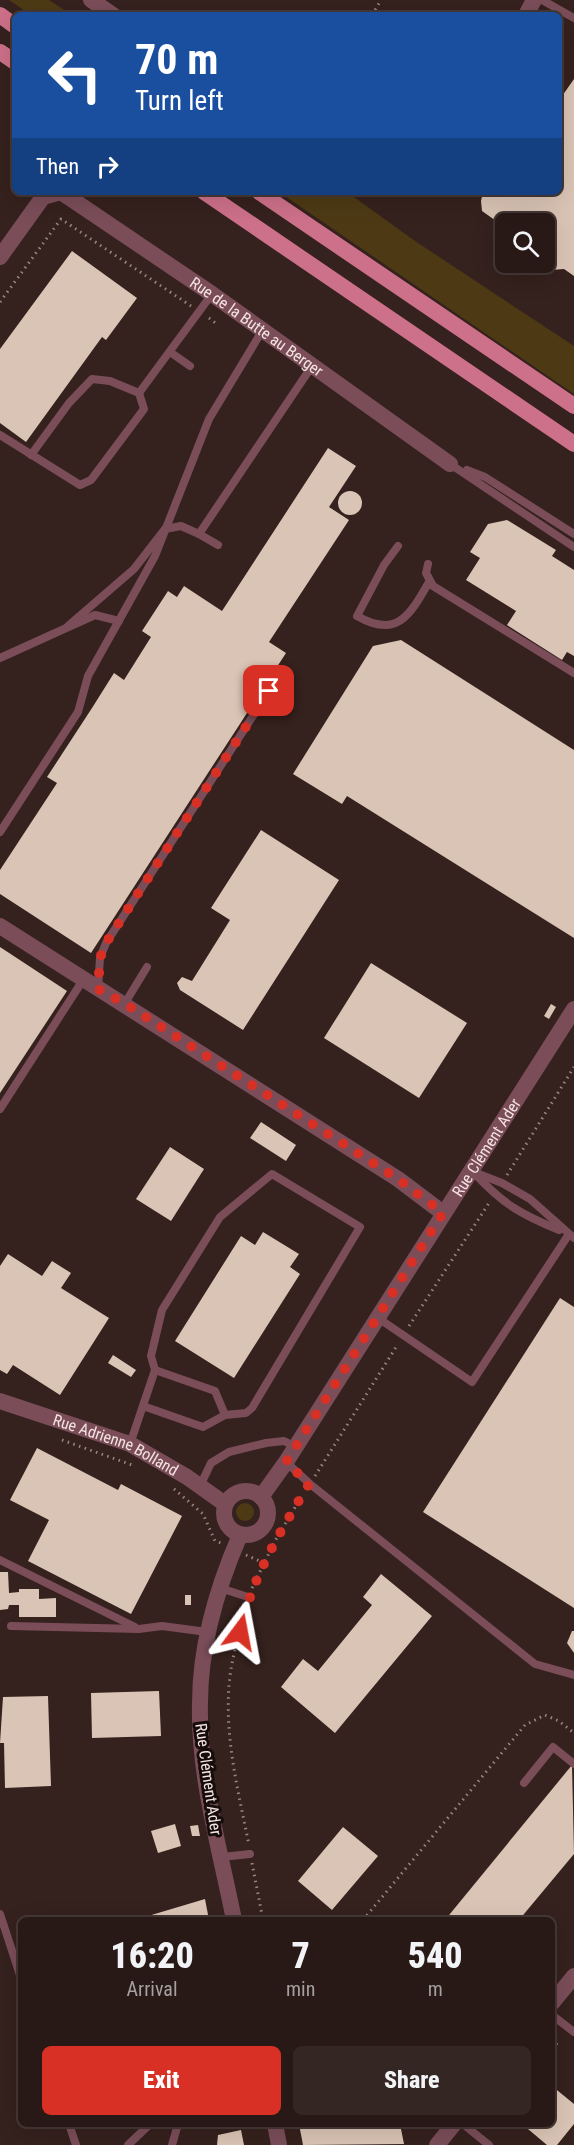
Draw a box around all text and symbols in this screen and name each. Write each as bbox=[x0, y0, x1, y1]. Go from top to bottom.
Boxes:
text: 70 m bbox=[135, 35, 218, 84]
icon: left bbox=[36, 36, 114, 114]
text: Turn left bbox=[135, 85, 224, 117]
icon: right bbox=[91, 150, 124, 183]
text: Then bbox=[36, 154, 79, 179]
map controls bbox=[495, 213, 555, 273]
button: search bbox=[495, 213, 555, 273]
street label: Rue de la Butte au Berger bbox=[186, 273, 327, 381]
pin bbox=[243, 665, 294, 716]
icon: arrive bbox=[252, 674, 285, 707]
street label: Rue Clément Ader bbox=[448, 1095, 525, 1200]
street label: Rue Adrienne Bolland bbox=[51, 1410, 182, 1480]
position arrow bbox=[208, 1600, 272, 1664]
street label: Rue Clément Ader bbox=[191, 1722, 226, 1836]
text: 16:20 bbox=[110, 1935, 194, 1977]
text: 7 bbox=[292, 1935, 310, 1977]
text: 540 bbox=[408, 1935, 463, 1977]
text: Arrival bbox=[127, 1977, 177, 2001]
text: min bbox=[286, 1977, 315, 2001]
text: m bbox=[428, 1977, 443, 2001]
button: Exit bbox=[42, 2046, 281, 2115]
button: Share bbox=[293, 2046, 531, 2115]

